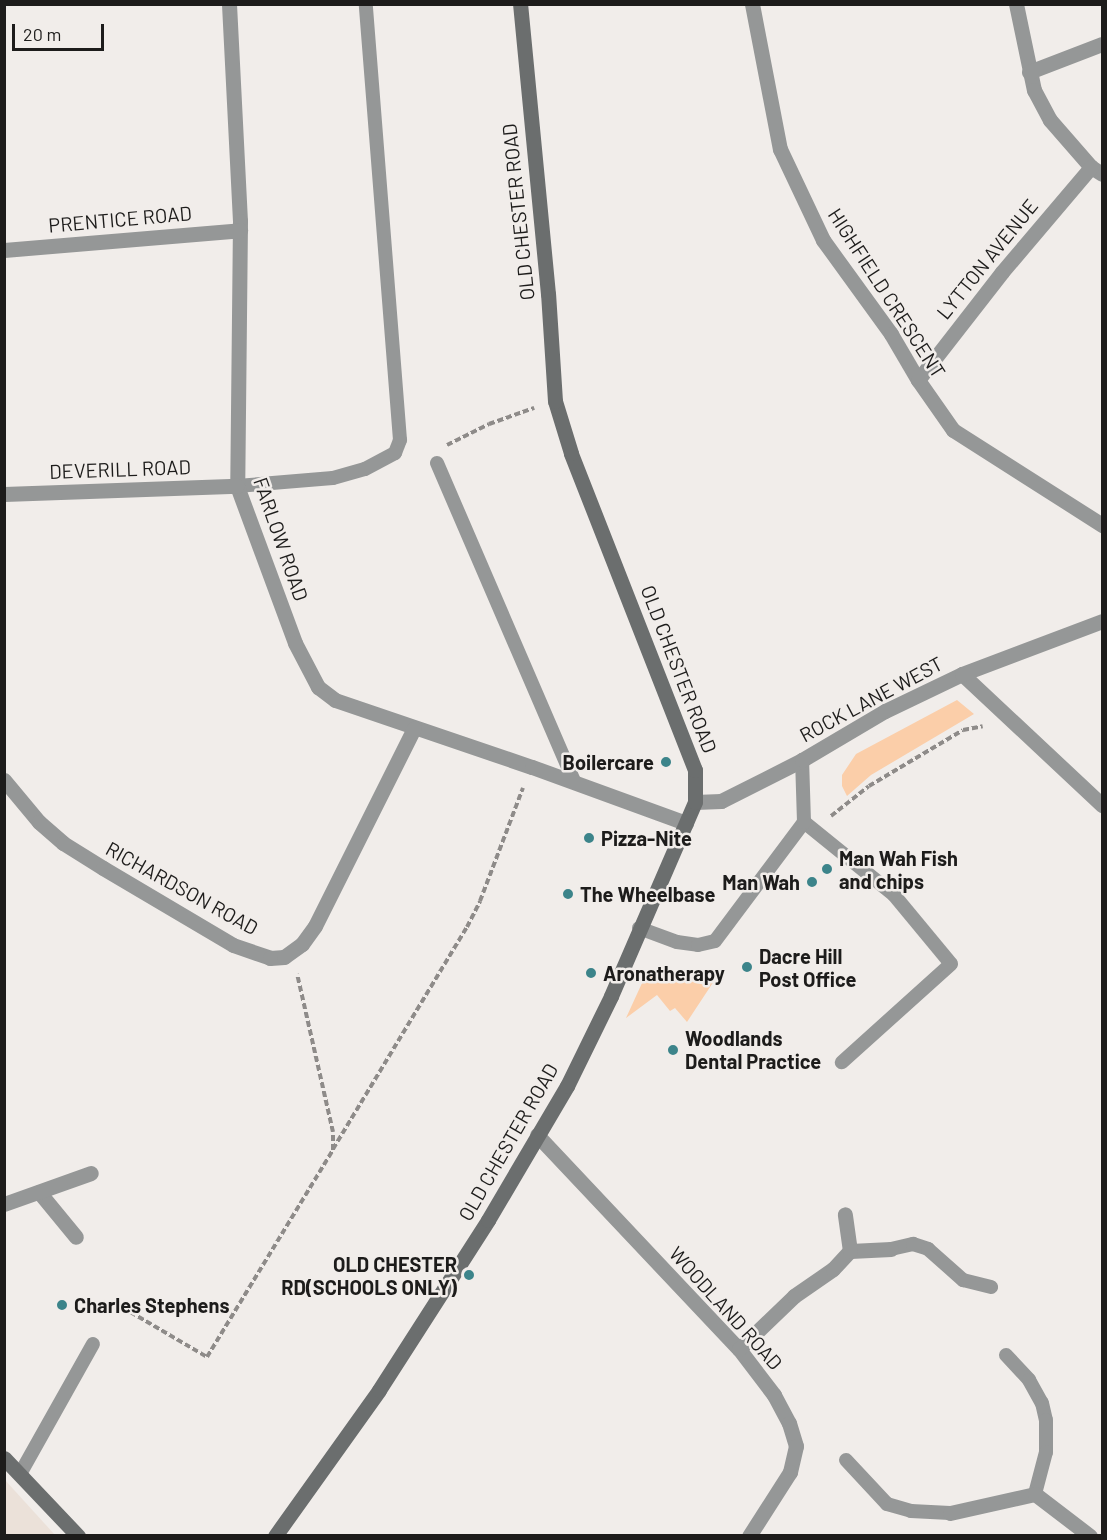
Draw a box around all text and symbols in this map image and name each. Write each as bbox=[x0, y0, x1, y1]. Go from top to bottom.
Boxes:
scale bar bbox=[15, 12, 106, 50]
text: 20 m bbox=[23, 23, 61, 45]
street label: OLD CHESTER ROAD bbox=[497, 122, 539, 302]
street label: LYTTON AVENUE bbox=[931, 194, 1043, 324]
street label: PRENTICE ROAD bbox=[47, 201, 193, 237]
street label: HIGHFIELD CRESCENT bbox=[823, 204, 951, 382]
street label: DEVERILL ROAD bbox=[49, 455, 191, 483]
street label: FARLOW ROAD bbox=[249, 474, 313, 604]
street label: OLD CHESTER ROAD bbox=[636, 582, 722, 756]
street label: ROCK LANE WEST bbox=[795, 651, 947, 747]
place label: Boilercare bbox=[563, 750, 654, 774]
marker: Boilercare bbox=[659, 755, 673, 769]
place label: Pizza-Nite bbox=[601, 826, 692, 850]
marker: Pizza-Nite bbox=[582, 831, 596, 845]
street label: RICHARDSON ROAD bbox=[102, 836, 262, 940]
place label: Man Wah Fish and chips bbox=[839, 846, 958, 893]
marker: Man Wah Fish and chips bbox=[820, 862, 834, 876]
place label: Man Wah bbox=[722, 870, 800, 894]
marker: Man Wah bbox=[805, 875, 819, 889]
place label: The Wheelbase bbox=[580, 882, 716, 906]
marker: The Wheelbase bbox=[561, 887, 575, 901]
place label: Dacre Hill Post Office bbox=[759, 944, 857, 991]
marker: Dacre Hill Post Office bbox=[740, 960, 754, 974]
place label: Aronatherapy bbox=[603, 961, 725, 985]
marker: Aronatherapy bbox=[584, 966, 598, 980]
place label: Woodlands Dental Practice bbox=[685, 1026, 821, 1073]
marker: Woodlands Dental Practice bbox=[666, 1043, 680, 1057]
street label: OLD CHESTER ROAD bbox=[453, 1059, 563, 1225]
street label: WOODLAND ROAD bbox=[664, 1241, 788, 1375]
place label: OLD CHESTER RD(SCHOOLS ONLY) bbox=[281, 1252, 457, 1299]
marker: OLD CHESTER RD(SCHOOLS ONLY) bbox=[462, 1268, 476, 1282]
place label: Charles Stephens bbox=[74, 1293, 229, 1317]
marker: Charles Stephens bbox=[55, 1298, 69, 1312]

